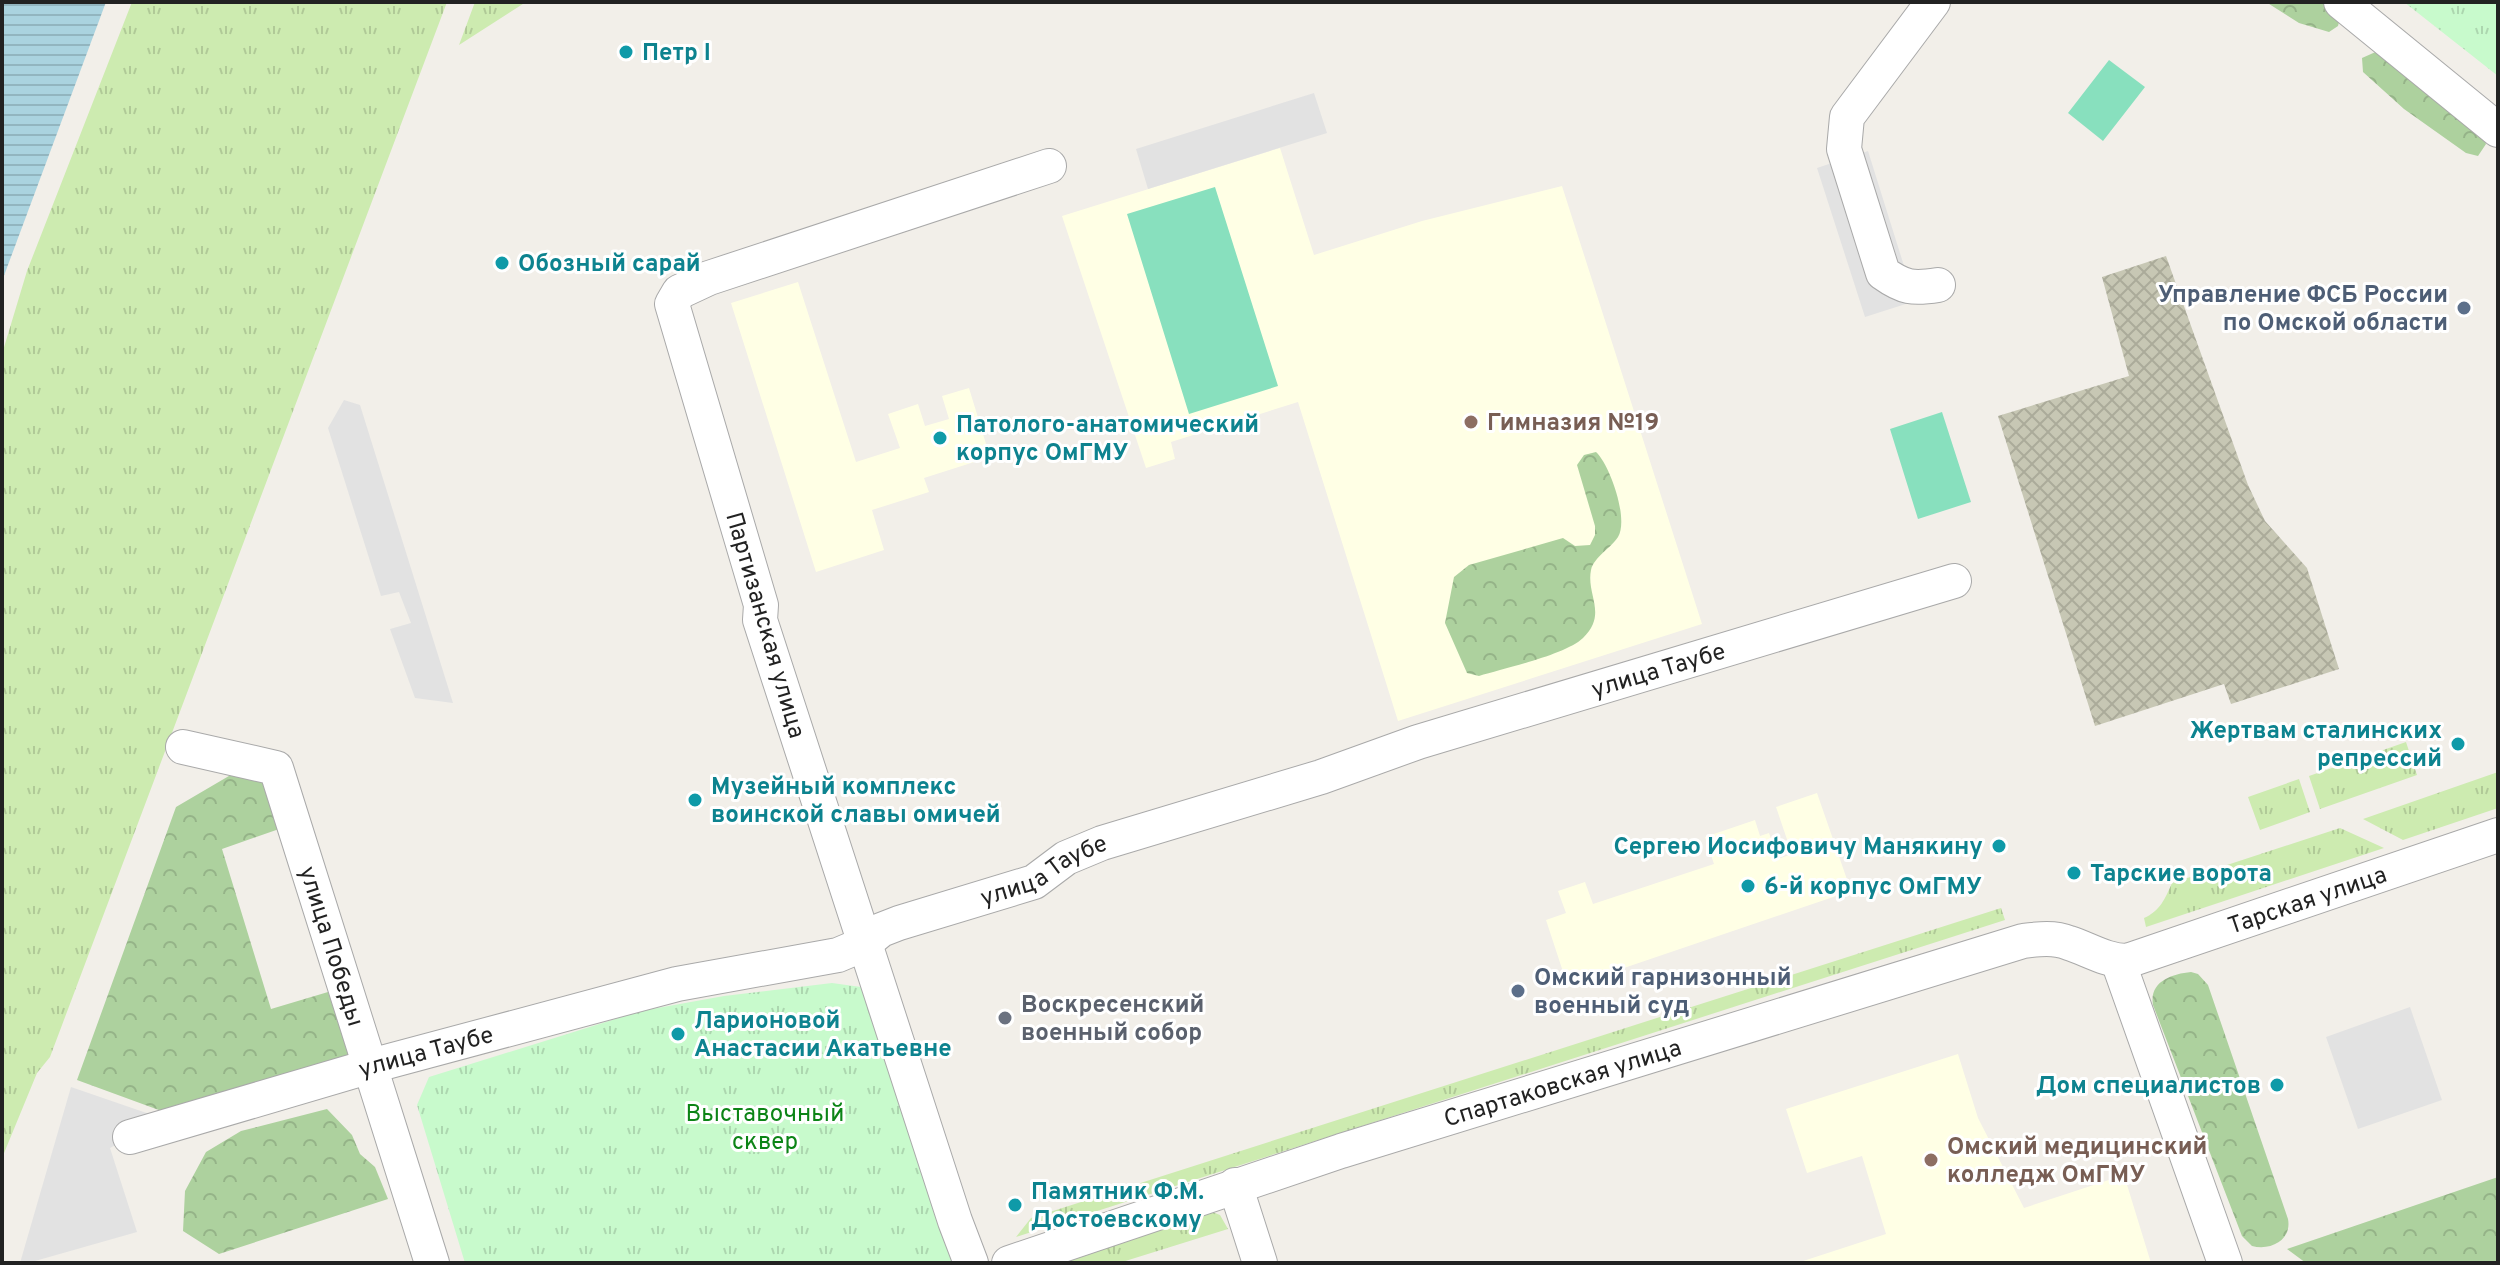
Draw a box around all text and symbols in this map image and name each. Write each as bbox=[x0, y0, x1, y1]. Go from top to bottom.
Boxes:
place label: Петр I bbox=[642, 39, 711, 69]
marker: Петр I bbox=[617, 43, 635, 61]
place label: Обозный сарай bbox=[518, 250, 701, 280]
marker: Обозный сарай bbox=[493, 254, 511, 272]
place label: Управление ФСБ России по Омской области bbox=[2158, 281, 2448, 339]
marker: Управление ФСБ России по Омской области bbox=[2455, 299, 2473, 317]
place label: Гимназия №19 bbox=[1487, 409, 1659, 439]
place label: Патолого-анатомический корпус ОмГМУ bbox=[956, 411, 1259, 469]
marker: Гимназия №19 bbox=[1462, 413, 1480, 431]
marker: Патолого-анатомический корпус ОмГМУ bbox=[931, 429, 949, 447]
street label: Партизанская улица bbox=[717, 509, 811, 742]
street label: улица Таубе bbox=[1588, 637, 1729, 706]
place label: Жертвам сталинских репрессий bbox=[2189, 717, 2442, 775]
marker: Жертвам сталинских репрессий bbox=[2449, 735, 2467, 753]
place label: Музейный комплекс воинской славы омичей bbox=[711, 773, 1001, 831]
marker: Музейный комплекс воинской славы омичей bbox=[686, 791, 704, 809]
street label: улица Таубе bbox=[977, 830, 1112, 914]
place label: Сергею Иосифовичу Манякину bbox=[1613, 833, 1983, 863]
marker: Сергею Иосифовичу Манякину bbox=[1990, 837, 2008, 855]
place label: Тарские ворота bbox=[2090, 860, 2272, 890]
street label: Тарская улица bbox=[2225, 861, 2391, 943]
street label: улица Победы bbox=[291, 863, 369, 1030]
marker: Тарские ворота bbox=[2065, 864, 2083, 882]
place label: 6-й корпус ОмГМУ bbox=[1764, 873, 1982, 903]
marker: 6-й корпус ОмГМУ bbox=[1739, 877, 1757, 895]
place label: Омский гарнизонный военный суд bbox=[1534, 964, 1792, 1022]
marker: Омский гарнизонный военный суд bbox=[1509, 982, 1527, 1000]
place label: Воскресенский военный собор bbox=[1021, 991, 1204, 1049]
place label: Ларионовой Анастасии Акатьевне bbox=[694, 1007, 952, 1065]
marker: Воскресенский военный собор bbox=[996, 1009, 1014, 1027]
street label: улица Таубе bbox=[355, 1021, 497, 1086]
marker: Ларионовой Анастасии Акатьевне bbox=[669, 1025, 687, 1043]
street label: Спартаковская улица bbox=[1440, 1034, 1685, 1135]
place label: Дом специалистов bbox=[2036, 1072, 2261, 1102]
marker: Дом специалистов bbox=[2268, 1076, 2286, 1094]
park label: Выставочный сквер bbox=[686, 1100, 844, 1158]
place label: Омский медицинский колледж ОмГМУ bbox=[1947, 1133, 2207, 1191]
marker: Омский медицинский колледж ОмГМУ bbox=[1922, 1151, 1940, 1169]
place label: Памятник Ф.М. Достоевскому bbox=[1031, 1178, 1204, 1236]
marker: Памятник Ф.М. Достоевскому bbox=[1006, 1196, 1024, 1214]

